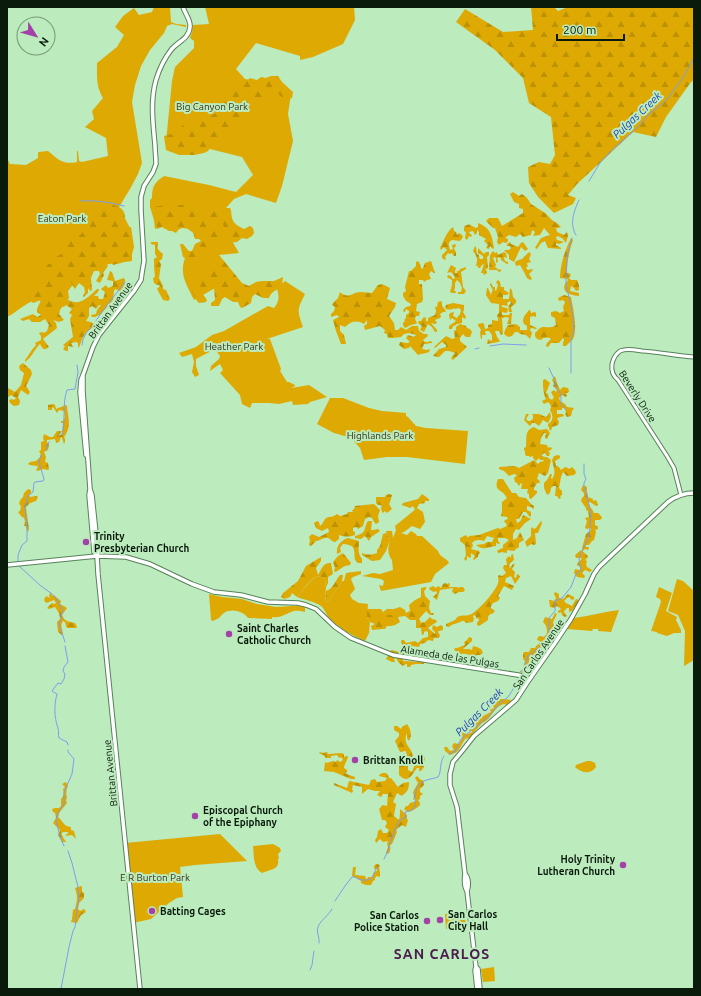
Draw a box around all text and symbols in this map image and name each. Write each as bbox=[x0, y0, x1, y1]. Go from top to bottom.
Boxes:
north arrow bbox=[16, 16, 56, 56]
scale bar bbox=[557, 16, 624, 42]
text: 200 m bbox=[563, 23, 596, 36]
text: N bbox=[37, 35, 51, 49]
water label: Pulgas Creek bbox=[610, 89, 664, 141]
park label: Big Canyon Park bbox=[176, 101, 248, 112]
park label: Eaton Park bbox=[38, 213, 86, 224]
street label: Brittan Avenue bbox=[86, 280, 135, 341]
park label: Heather Park bbox=[205, 341, 263, 352]
street label: Beverly Drive bbox=[617, 368, 658, 424]
park label: Highlands Park bbox=[347, 430, 413, 441]
place label: Trinity Presbyterian Church bbox=[94, 531, 190, 554]
marker: Trinity Presbyterian Church bbox=[81, 537, 91, 547]
street label: San Carlos Avenue bbox=[511, 617, 566, 691]
place label: Saint Charles Catholic Church bbox=[237, 623, 311, 646]
marker: Saint Charles Catholic Church bbox=[224, 629, 234, 639]
street label: Alameda de las Pulgas bbox=[400, 643, 500, 670]
water label: Pulgas Creek bbox=[453, 686, 505, 738]
street label: Brittan Avenue bbox=[102, 739, 119, 807]
marker: Brittan Knoll bbox=[350, 755, 360, 765]
place label: Brittan Knoll bbox=[363, 755, 423, 766]
place label: Episcopal Church of the Epiphany bbox=[203, 805, 283, 828]
marker: Episcopal Church of the Epiphany bbox=[190, 811, 200, 821]
place label: Holy Trinity Lutheran Church bbox=[537, 854, 616, 877]
marker: Holy Trinity Lutheran Church bbox=[618, 860, 628, 870]
park label: E R Burton Park bbox=[120, 872, 190, 883]
marker: Batting Cages bbox=[147, 906, 157, 916]
place label: Batting Cages bbox=[160, 906, 226, 917]
place label: San Carlos City Hall bbox=[448, 909, 497, 932]
place label: San Carlos Police Station bbox=[354, 910, 419, 933]
marker: San Carlos City Hall bbox=[435, 915, 445, 925]
marker: San Carlos Police Station bbox=[422, 916, 432, 926]
district label: SAN CARLOS bbox=[394, 946, 490, 962]

